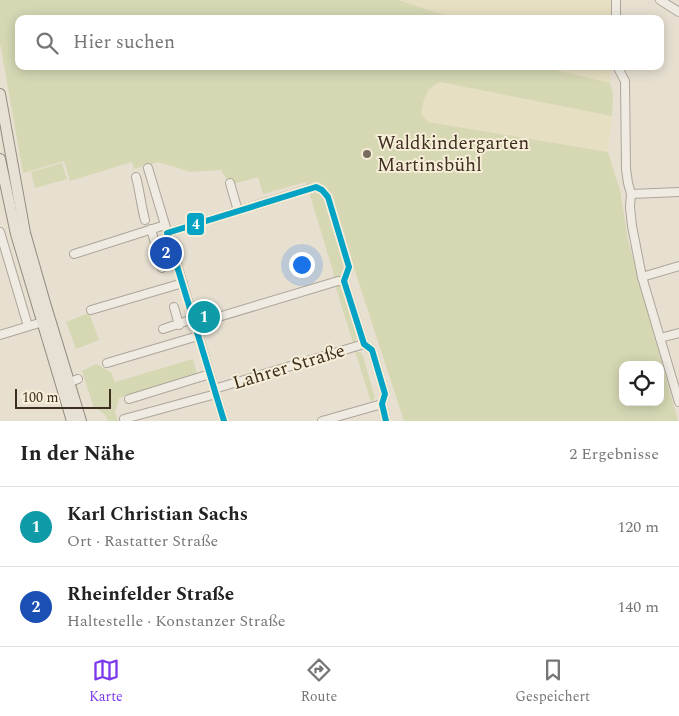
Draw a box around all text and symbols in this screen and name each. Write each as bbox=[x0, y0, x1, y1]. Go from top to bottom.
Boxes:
search box bbox=[15, 15, 664, 70]
text: Hier suchen bbox=[73, 28, 175, 57]
icon: search bbox=[33, 29, 61, 57]
place label: Waldkindergarten Martinsbühl bbox=[377, 129, 529, 180]
marker: Waldkindergarten Martinsbühl bbox=[361, 148, 373, 160]
line badge: 4 bbox=[186, 212, 205, 236]
text: 4 bbox=[192, 214, 200, 235]
pin: 2 bbox=[150, 234, 182, 272]
your location bbox=[289, 252, 315, 278]
pin: 1 bbox=[188, 298, 220, 336]
street label: Lahrer Straße bbox=[229, 336, 349, 398]
map controls bbox=[619, 361, 664, 406]
button: locate bbox=[619, 361, 664, 406]
scale bar bbox=[15, 386, 111, 409]
text: 100 m bbox=[22, 387, 59, 408]
text: In der Nähe bbox=[20, 438, 135, 470]
text: 2 Ergebnisse bbox=[569, 442, 659, 466]
text: Karl Christian Sachs bbox=[67, 500, 248, 529]
text: 1 bbox=[32, 515, 40, 539]
text: 120 m bbox=[617, 515, 659, 539]
text: Ort · Rastatter Straße bbox=[67, 529, 218, 553]
text: Rheinfelder Straße bbox=[67, 580, 234, 609]
text: 2 bbox=[32, 595, 40, 619]
text: 140 m bbox=[617, 595, 659, 619]
text: Haltestelle · Konstanzer Straße bbox=[67, 609, 286, 633]
tab: Karte bbox=[89, 656, 123, 707]
tab: Route bbox=[301, 656, 337, 707]
tab: Gespeichert bbox=[515, 656, 590, 707]

